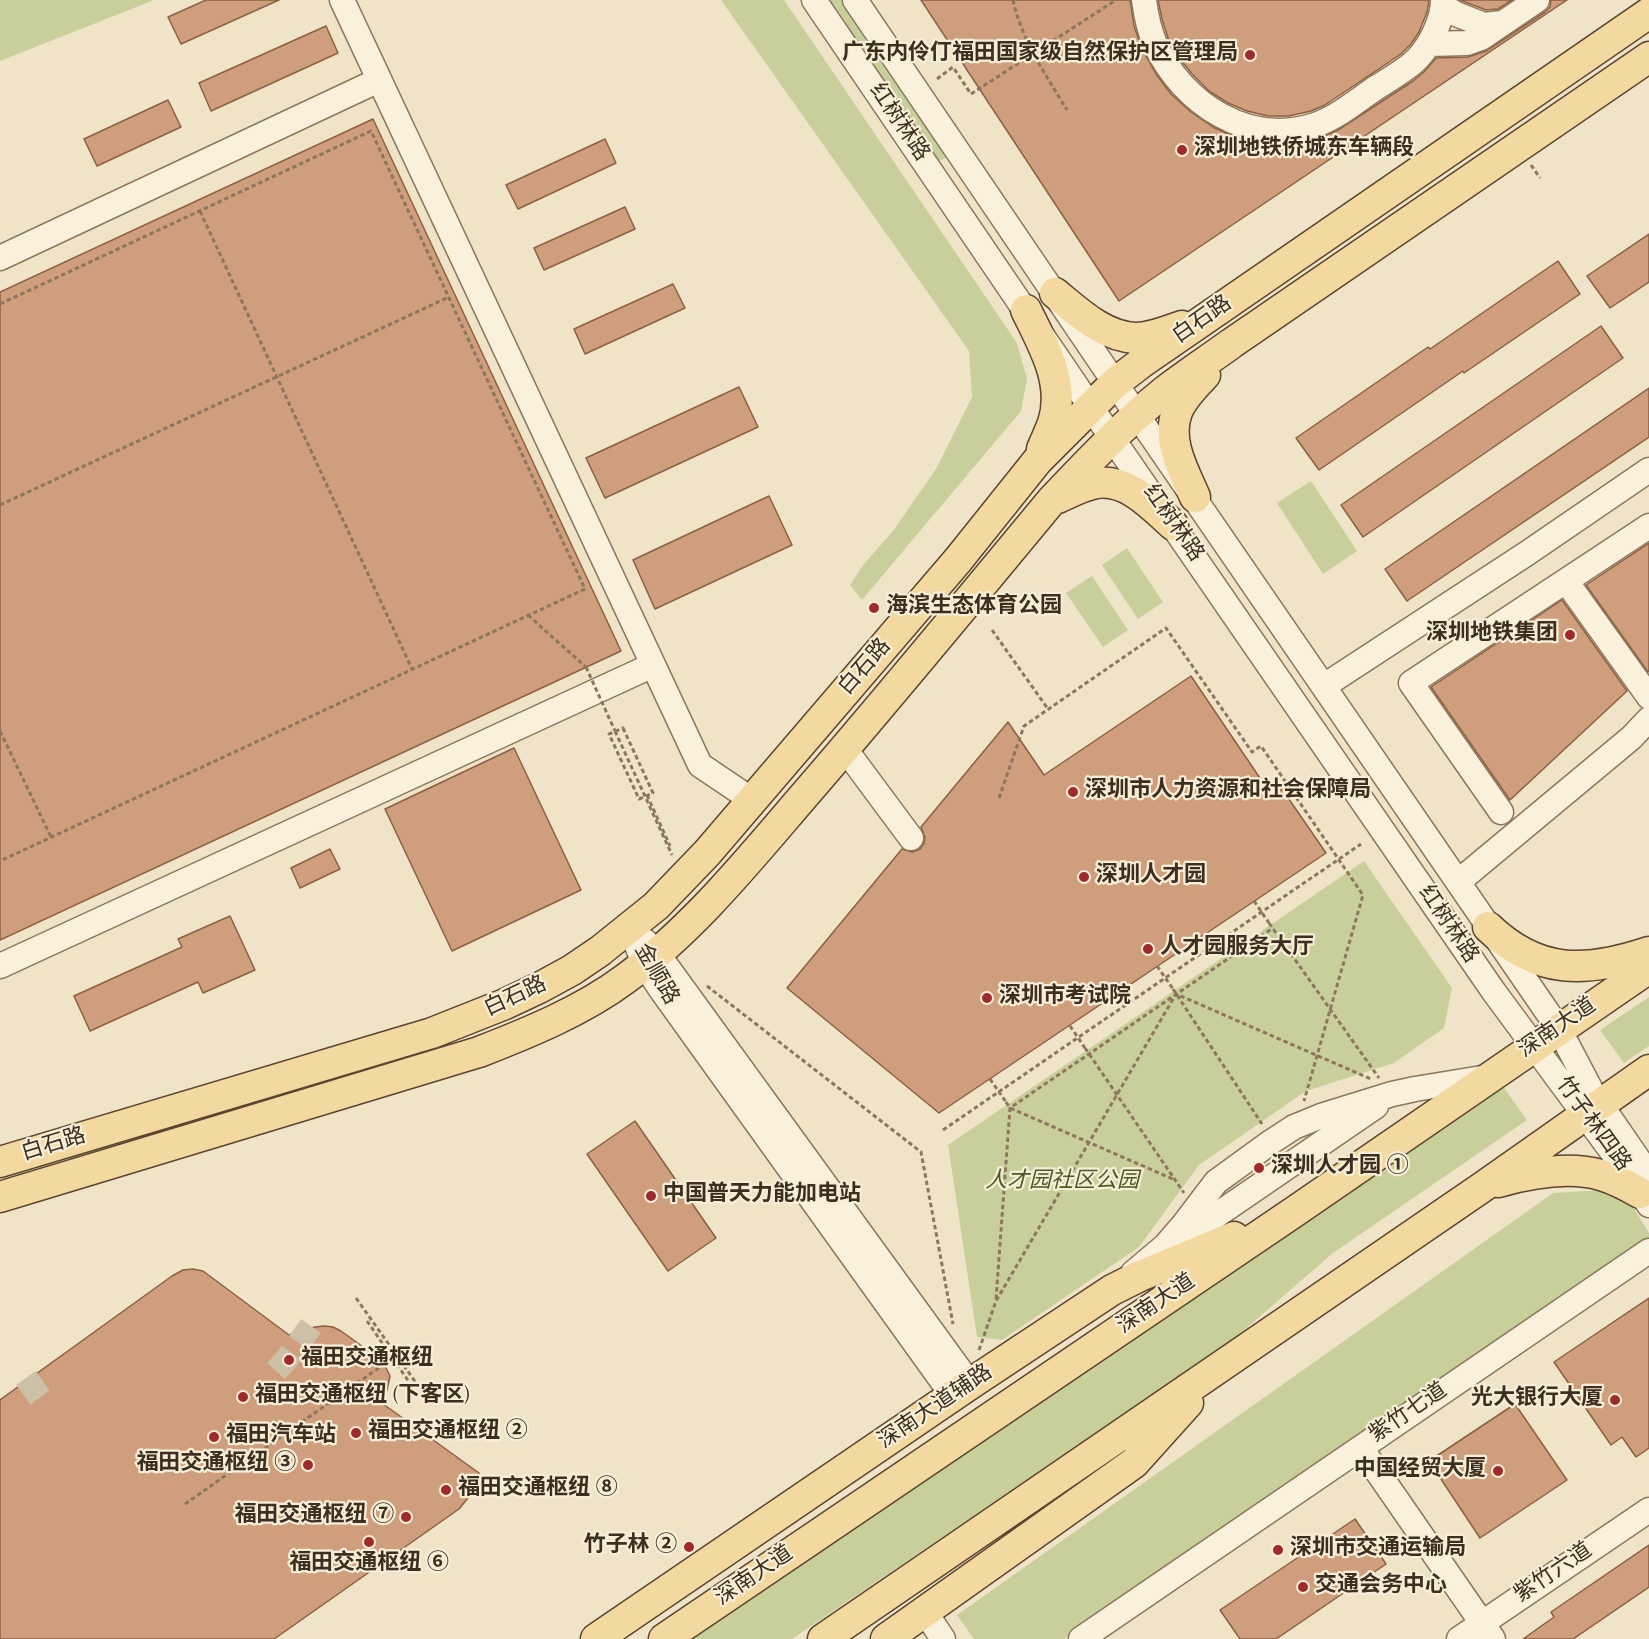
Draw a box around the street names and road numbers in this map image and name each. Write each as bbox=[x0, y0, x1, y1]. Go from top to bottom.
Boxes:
street label: 红树林路 bbox=[862, 79, 934, 167]
street label: 白石路 bbox=[1168, 291, 1238, 351]
street label: 红树林路 bbox=[1136, 480, 1208, 568]
street label: 白石路 bbox=[834, 634, 898, 702]
street label: 红树林路 bbox=[1411, 881, 1483, 969]
street label: 金顺路 bbox=[627, 940, 683, 1010]
street label: 白石路 bbox=[481, 972, 551, 1024]
street label: 深南大道 bbox=[1514, 993, 1602, 1065]
street label: 竹子林四路 bbox=[1549, 1073, 1635, 1177]
street label: 白石路 bbox=[19, 1124, 89, 1168]
street label: 深南大道 bbox=[1113, 1269, 1201, 1341]
street label: 深南大道辅路 bbox=[874, 1360, 998, 1456]
street label: 紫竹七道 bbox=[1365, 1378, 1453, 1450]
street label: 紫竹六道 bbox=[1510, 1538, 1598, 1610]
street label: 深南大道 bbox=[711, 1541, 799, 1613]

